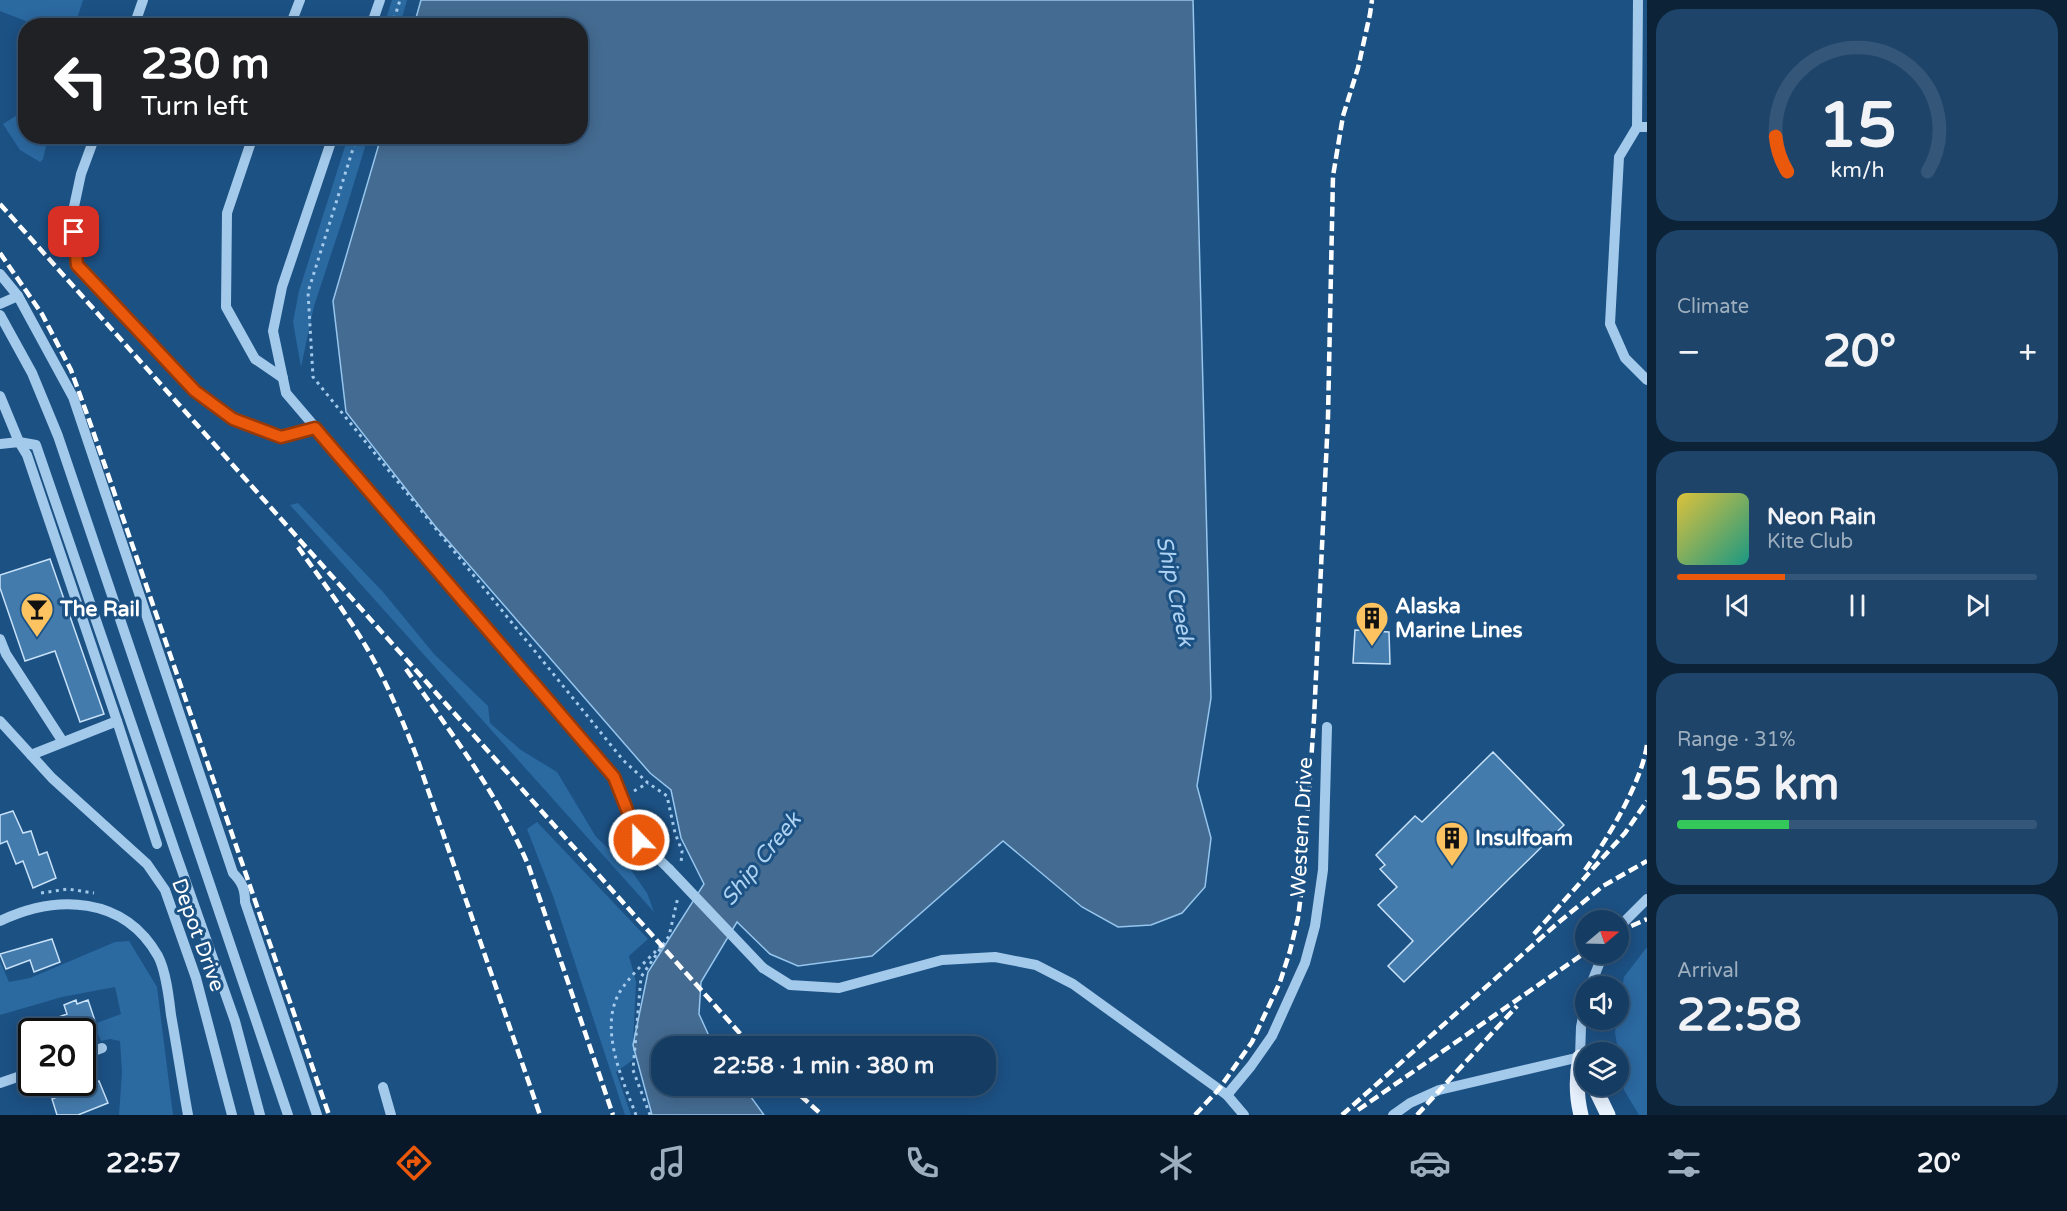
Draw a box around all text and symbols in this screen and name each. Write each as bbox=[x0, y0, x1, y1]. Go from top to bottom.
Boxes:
text: 230 m bbox=[141, 39, 270, 90]
icon: left bbox=[42, 42, 120, 120]
text: 15 bbox=[1818, 89, 1896, 164]
text: Turn left bbox=[141, 90, 248, 123]
text: km/h bbox=[1830, 157, 1884, 183]
pin bbox=[48, 206, 99, 257]
icon: arrive bbox=[57, 215, 90, 248]
text: Climate bbox=[1677, 295, 1749, 319]
text: 20° bbox=[1823, 325, 1896, 379]
text: − bbox=[1677, 333, 1701, 372]
text: + bbox=[2018, 333, 2037, 372]
text: Neon Rain bbox=[1767, 504, 1876, 530]
text: Kite Club bbox=[1767, 530, 1853, 554]
water label: Ship Creek bbox=[1151, 534, 1200, 650]
icon: previous bbox=[1721, 589, 1754, 622]
icon: pause bbox=[1841, 589, 1874, 622]
icon: next bbox=[1961, 589, 1994, 622]
bar icon: The Rail bbox=[19, 591, 55, 638]
place label: Alaska Marine Lines bbox=[1395, 594, 1523, 643]
place label: The Rail bbox=[59, 597, 140, 622]
building icon: Alaska Marine Lines bbox=[1354, 600, 1390, 647]
text: Range · 31% bbox=[1677, 728, 1796, 752]
street label: Western Drive bbox=[1286, 756, 1318, 898]
text: 155 km bbox=[1677, 758, 1839, 812]
water label: Ship Creek bbox=[716, 806, 808, 911]
position arrow bbox=[607, 808, 671, 872]
building icon: Insulfoam bbox=[1434, 820, 1470, 867]
place label: Insulfoam bbox=[1475, 826, 1573, 851]
street label: Depot Drive bbox=[166, 875, 230, 995]
north arrow bbox=[1575, 910, 1629, 964]
map controls bbox=[1575, 910, 1629, 1096]
text: Arrival bbox=[1677, 959, 1739, 983]
button: sound bbox=[1575, 976, 1629, 1030]
text: 22:58 bbox=[1677, 989, 1802, 1043]
speed limit sign: 20 bbox=[18, 1018, 96, 1096]
button: layers bbox=[1575, 1042, 1629, 1096]
text: 22:58 · 1 min · 380 m bbox=[713, 1053, 934, 1079]
icon: directions bbox=[393, 1142, 435, 1184]
icon: music bbox=[647, 1142, 689, 1184]
icon: phone bbox=[901, 1142, 943, 1184]
icon: climate bbox=[1155, 1142, 1197, 1184]
icon: car bbox=[1409, 1142, 1451, 1184]
icon: filters bbox=[1663, 1142, 1705, 1184]
text: 22:57 bbox=[106, 1147, 181, 1180]
text: 20° bbox=[1917, 1147, 1961, 1180]

